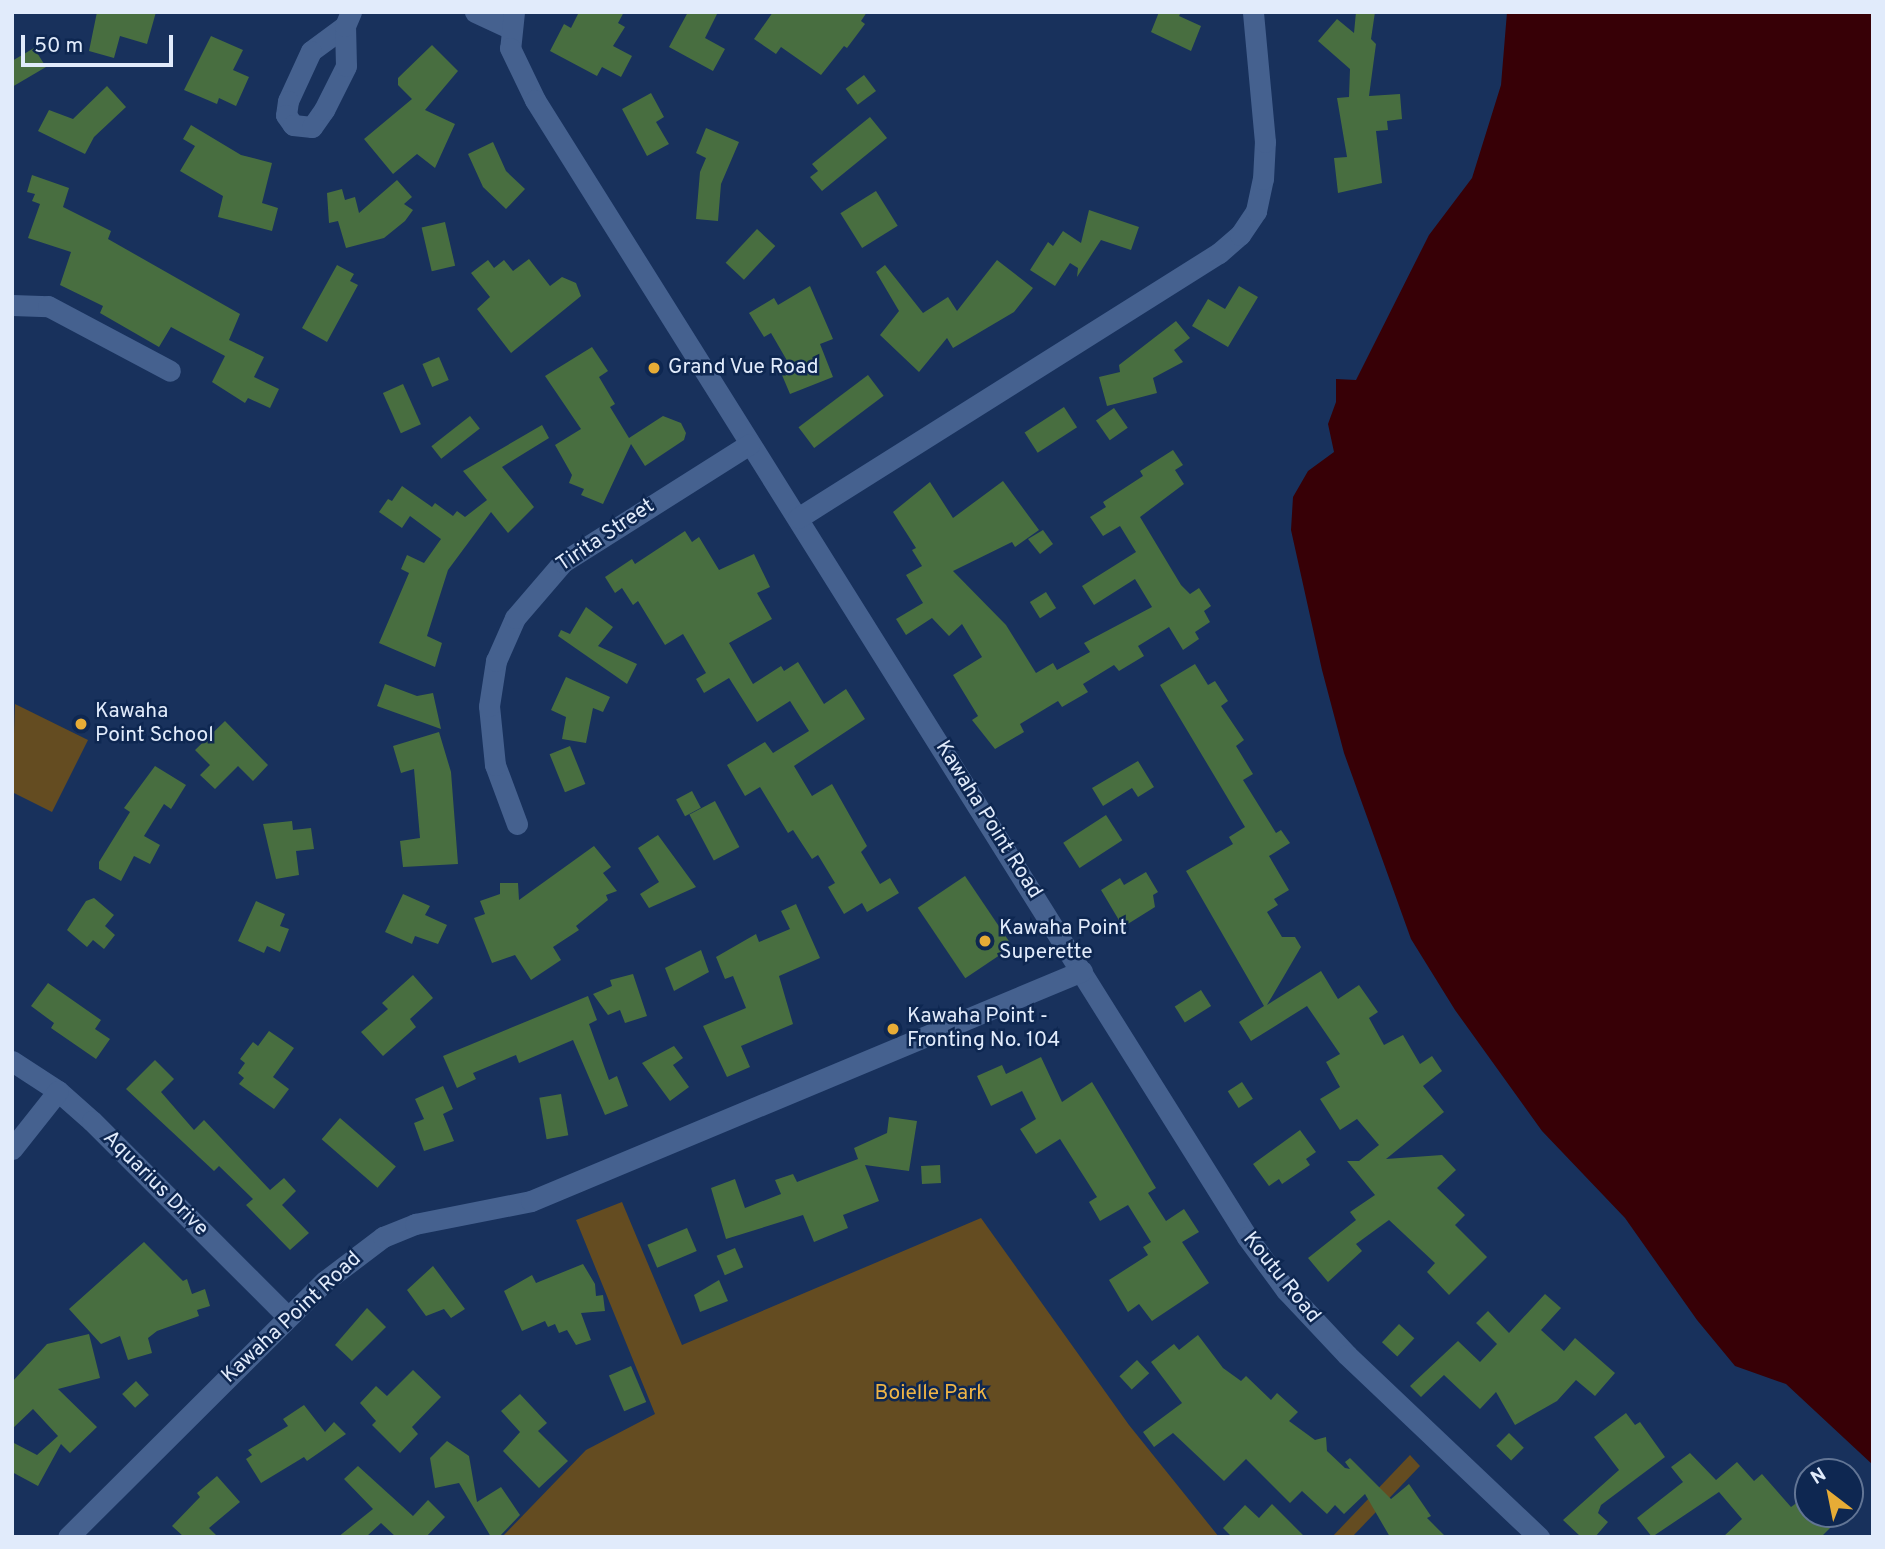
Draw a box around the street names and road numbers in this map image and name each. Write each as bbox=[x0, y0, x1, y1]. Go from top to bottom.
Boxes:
street label: Tirita Street bbox=[552, 494, 660, 578]
street label: Kawaha Point Road bbox=[929, 736, 1047, 904]
street label: Aquarius Drive bbox=[97, 1126, 213, 1242]
street label: Koutu Road bbox=[1237, 1227, 1325, 1329]
street label: Kawaha Point Road bbox=[217, 1247, 367, 1389]

